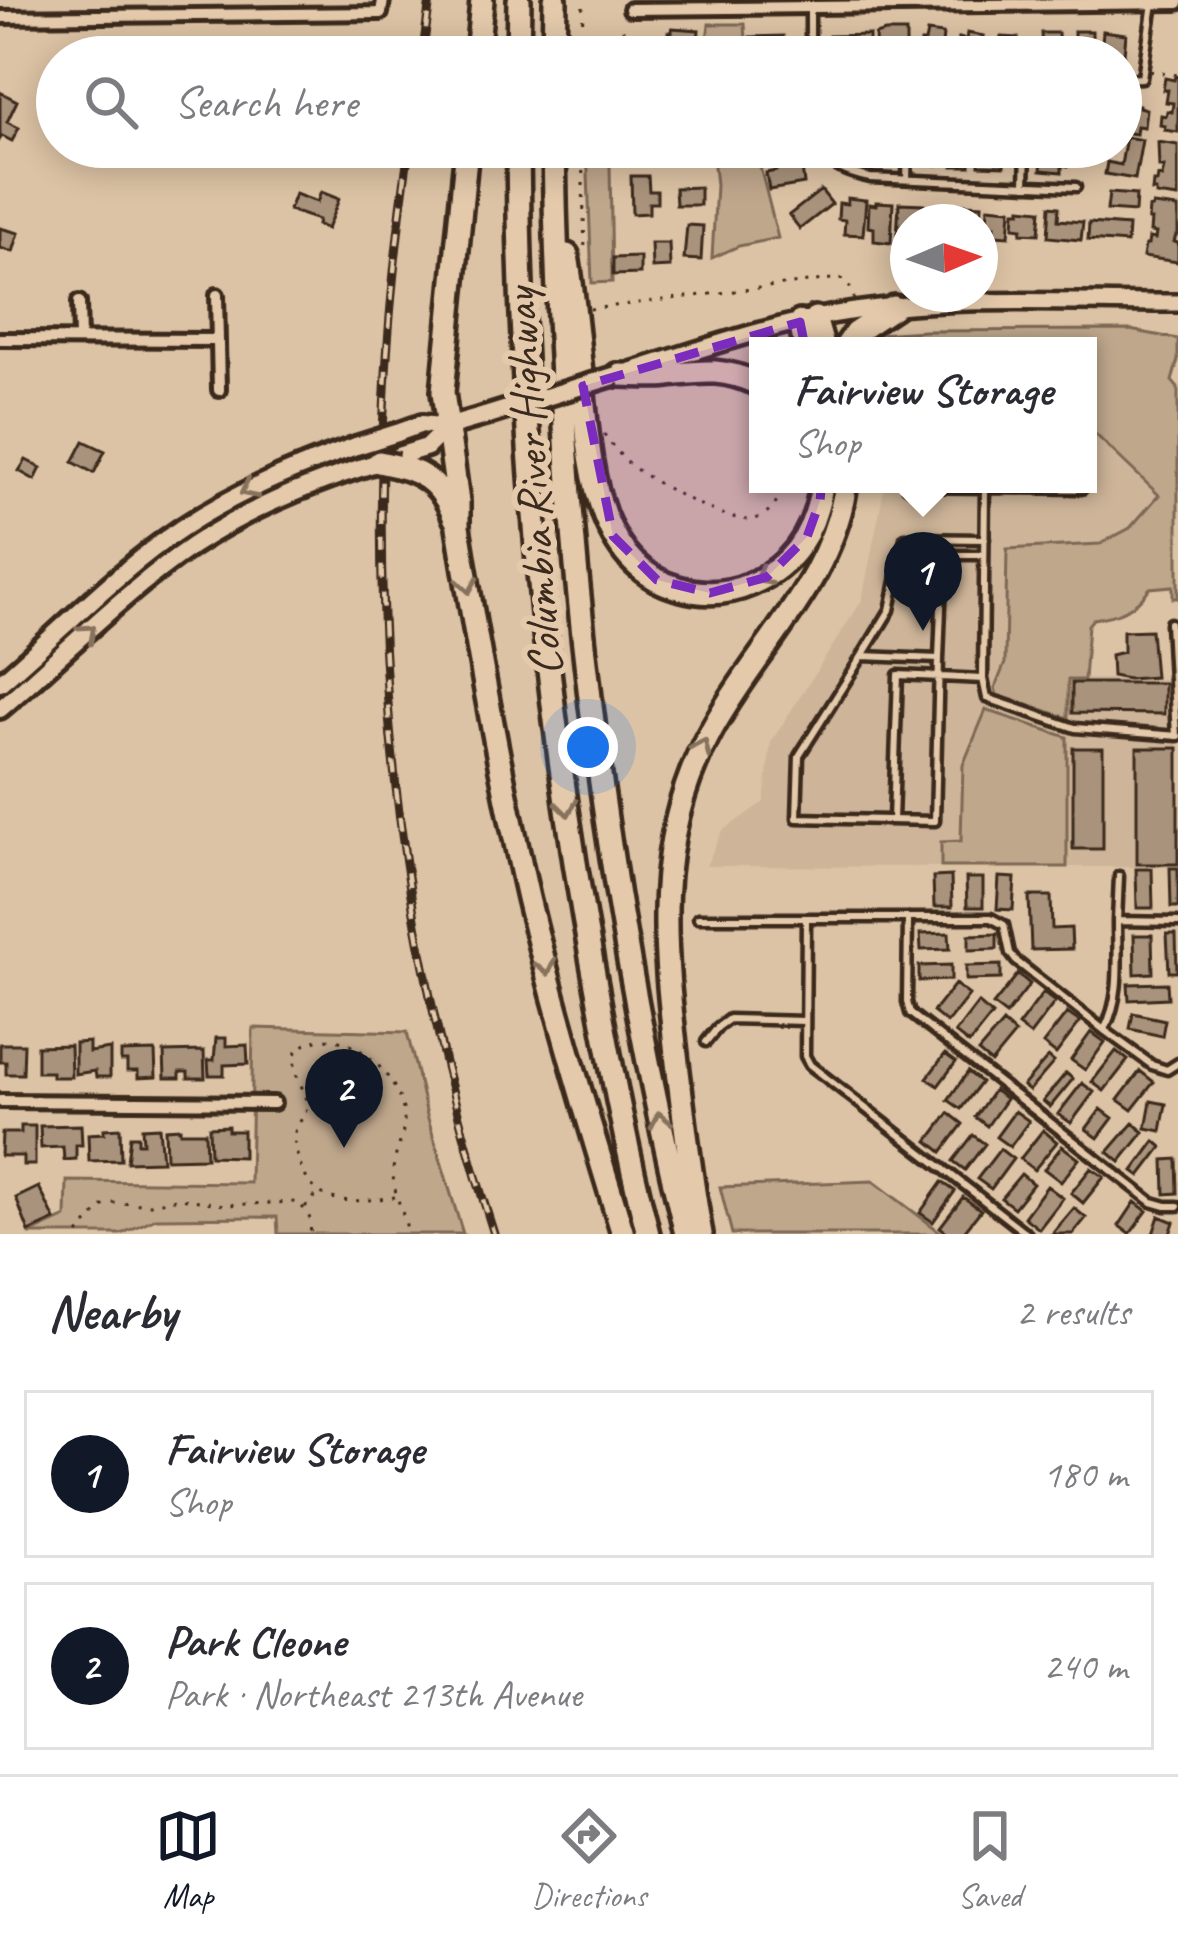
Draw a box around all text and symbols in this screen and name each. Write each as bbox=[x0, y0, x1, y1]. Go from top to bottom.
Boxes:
search box bbox=[36, 36, 1142, 168]
icon: search bbox=[78, 69, 144, 135]
text: Search here bbox=[174, 74, 357, 131]
north arrow bbox=[890, 204, 998, 312]
street label: Columbia River Highway bbox=[488, 283, 575, 678]
popup bbox=[749, 337, 1097, 493]
text: Fairview Storage bbox=[794, 362, 1052, 419]
text: Shop bbox=[794, 419, 860, 468]
one-way arrow bbox=[239, 476, 261, 499]
pin: 1 bbox=[884, 532, 962, 631]
one-way arrow bbox=[753, 563, 775, 586]
one-way arrow bbox=[454, 574, 479, 594]
one-way arrow bbox=[74, 625, 96, 646]
your location bbox=[558, 717, 618, 777]
one-way arrow bbox=[688, 738, 712, 759]
one-way arrow bbox=[553, 798, 579, 817]
one-way arrow bbox=[532, 956, 557, 976]
pin: 2 bbox=[305, 1049, 383, 1148]
one-way arrow bbox=[648, 1111, 673, 1131]
text: Nearby bbox=[48, 1280, 176, 1344]
text: 2 results bbox=[1016, 1288, 1130, 1337]
text: Fairview Storage bbox=[165, 1421, 423, 1478]
text: 1 bbox=[81, 1450, 99, 1499]
text: 180 m bbox=[1043, 1450, 1127, 1499]
text: Shop bbox=[165, 1478, 231, 1527]
text: Park Cleone bbox=[165, 1613, 345, 1670]
text: 2 bbox=[81, 1642, 99, 1691]
text: 240 m bbox=[1043, 1642, 1127, 1691]
text: Park · Northeast 213th Avenue bbox=[165, 1670, 582, 1719]
tab: Map bbox=[155, 1803, 221, 1917]
tab: Directions bbox=[532, 1803, 646, 1917]
tab: Saved bbox=[957, 1803, 1023, 1917]

